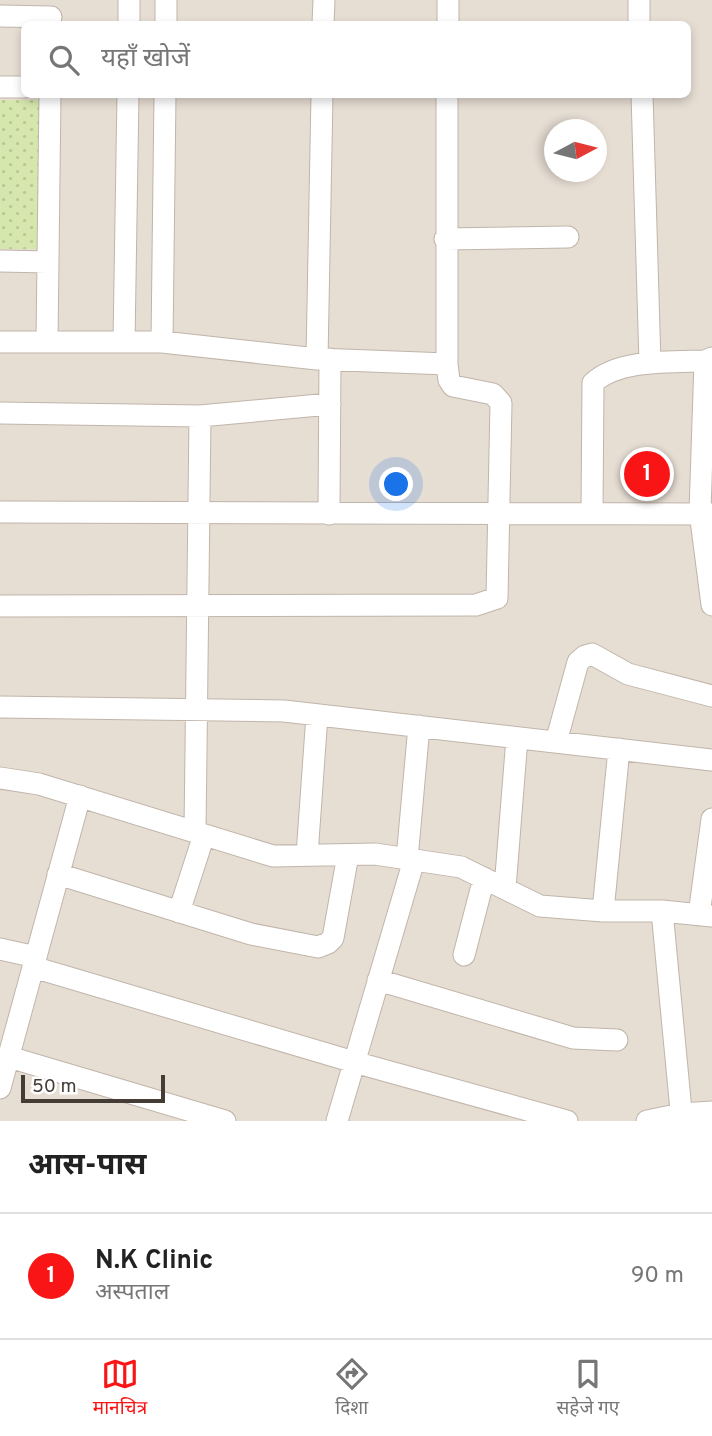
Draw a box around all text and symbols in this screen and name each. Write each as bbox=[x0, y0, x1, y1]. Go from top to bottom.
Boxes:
search box bbox=[21, 21, 691, 98]
icon: search bbox=[45, 41, 83, 79]
text: यहाँ खोजें bbox=[101, 43, 190, 76]
north arrow bbox=[544, 119, 607, 182]
pin: 1 bbox=[624, 448, 670, 500]
your location bbox=[379, 467, 413, 501]
scale bar bbox=[21, 1072, 164, 1104]
text: 50 m bbox=[32, 1075, 77, 1099]
text: आस-पास bbox=[28, 1148, 146, 1185]
text: N.K Clinic bbox=[95, 1245, 213, 1278]
text: 1 bbox=[46, 1262, 56, 1291]
text: 90 m bbox=[631, 1262, 684, 1291]
text: अस्पताल bbox=[95, 1279, 169, 1308]
tab: मानचित्र bbox=[93, 1355, 147, 1422]
tab: दिशा bbox=[333, 1355, 371, 1422]
tab: सहेजे गए bbox=[556, 1355, 619, 1422]

